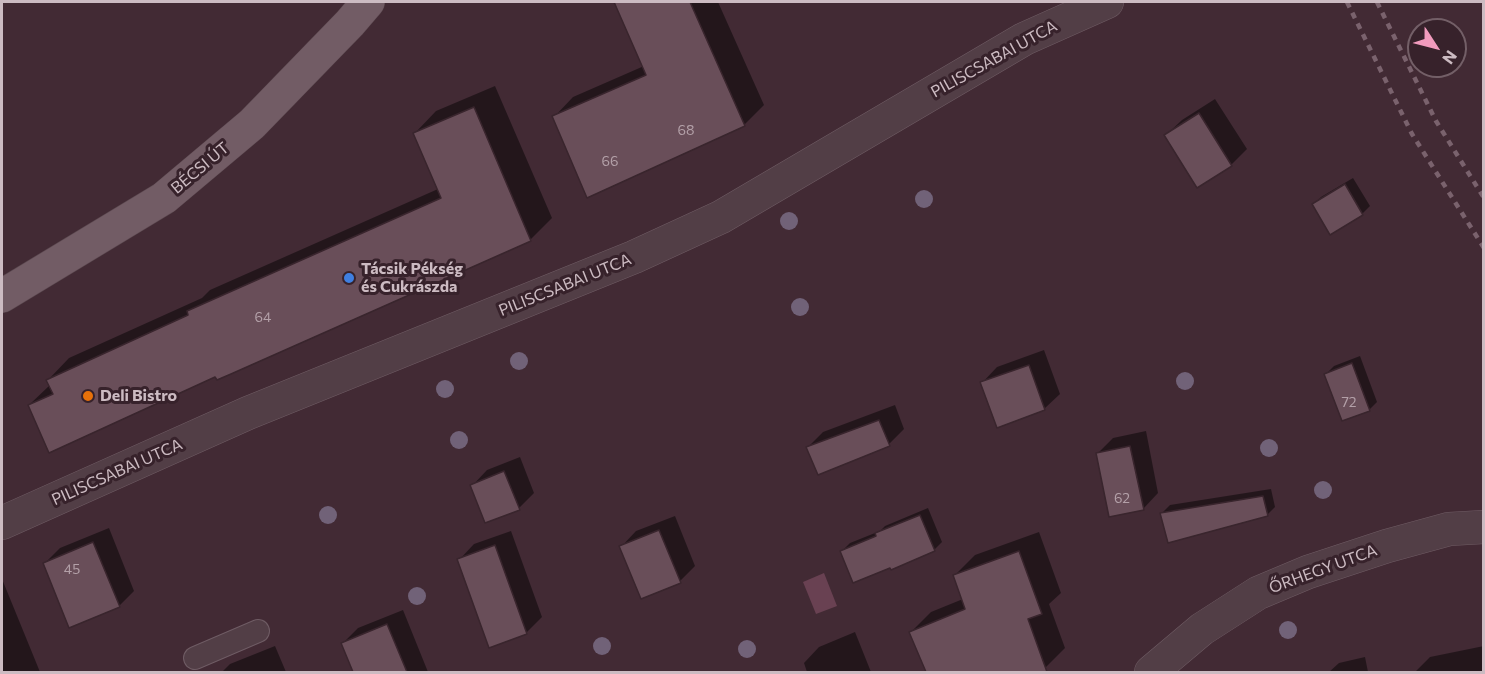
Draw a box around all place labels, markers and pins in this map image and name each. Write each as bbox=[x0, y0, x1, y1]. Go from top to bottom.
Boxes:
place label: Tácsik Pékség és Cukrászda bbox=[361, 259, 463, 297]
marker: Tácsik Pékség és Cukrászda bbox=[342, 271, 356, 285]
place label: Deli Bistro bbox=[100, 386, 177, 406]
marker: Deli Bistro bbox=[81, 389, 95, 403]

